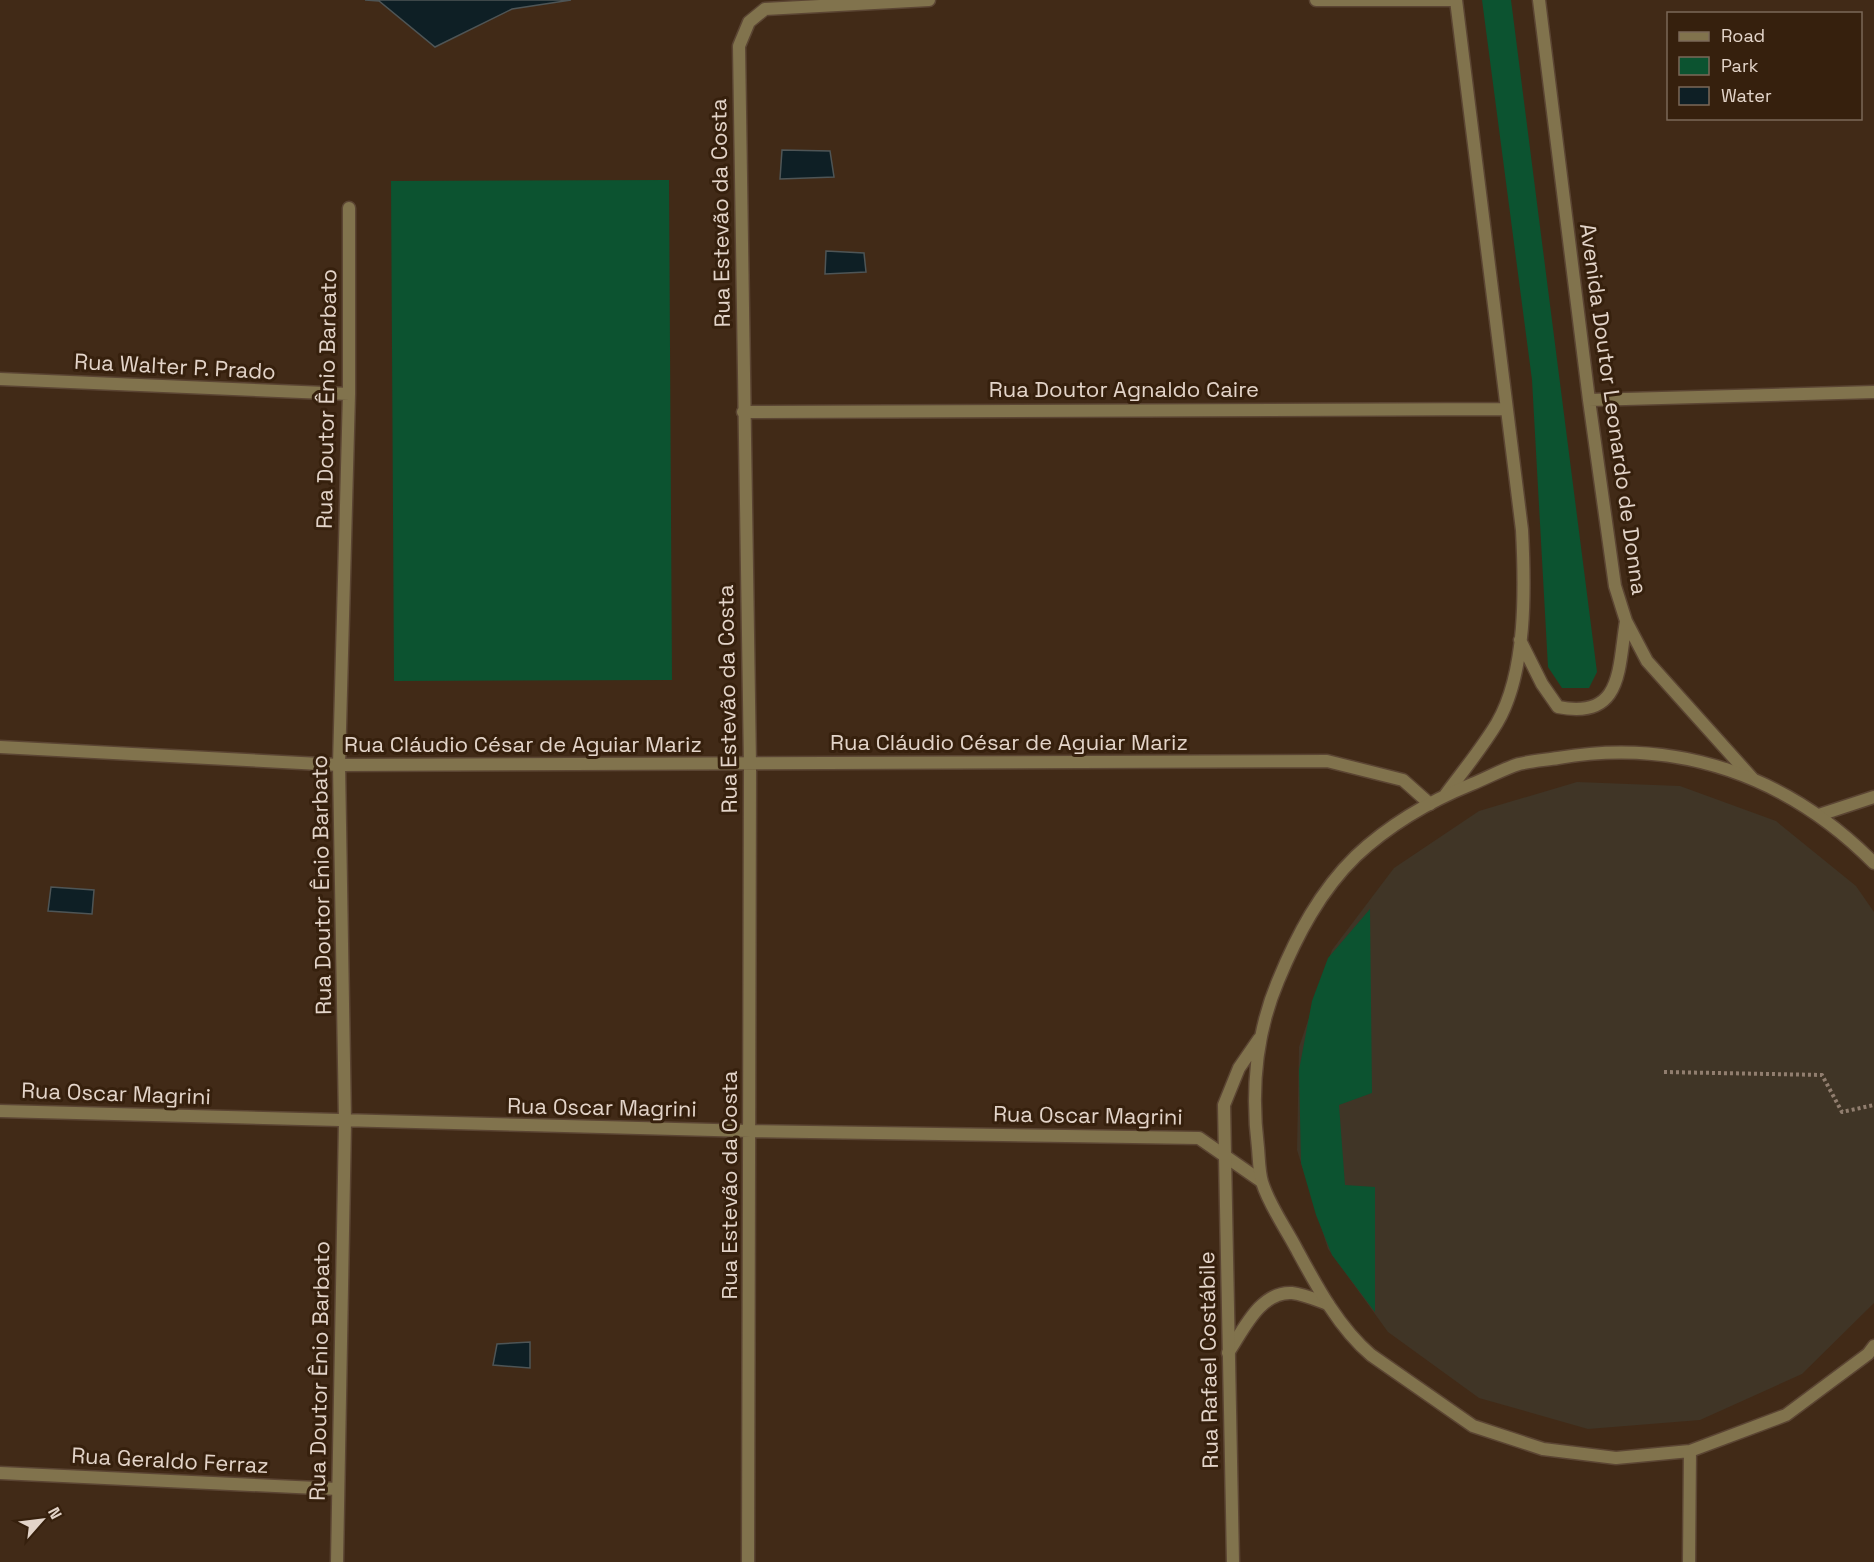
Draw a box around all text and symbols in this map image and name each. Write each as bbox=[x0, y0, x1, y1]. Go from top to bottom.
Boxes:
legend bbox=[1667, 12, 1862, 120]
text: Road bbox=[1721, 24, 1765, 47]
text: Park bbox=[1721, 54, 1759, 77]
text: Water bbox=[1721, 84, 1772, 107]
street label: Rua Estevão da Costa bbox=[704, 98, 736, 328]
street label: Avenida Doutor Leonardo de Donna bbox=[1574, 221, 1654, 597]
street label: Rua Doutor Ênio Barbato bbox=[310, 269, 342, 529]
street label: Rua Walter P. Prado bbox=[73, 347, 277, 385]
street label: Rua Doutor Agnaldo Caire bbox=[989, 375, 1259, 403]
street label: Rua Estevão da Costa bbox=[711, 584, 743, 814]
street label: Rua Cláudio César de Aguiar Mariz bbox=[830, 728, 1188, 756]
street label: Rua Cláudio César de Aguiar Mariz bbox=[344, 730, 702, 758]
street label: Rua Doutor Ênio Barbato bbox=[305, 755, 337, 1015]
street label: Rua Estevão da Costa bbox=[715, 1070, 743, 1300]
street label: Rua Oscar Magrini bbox=[21, 1076, 211, 1110]
street label: Rua Oscar Magrini bbox=[507, 1091, 697, 1123]
street label: Rua Oscar Magrini bbox=[993, 1099, 1183, 1131]
street label: Rua Doutor Ênio Barbato bbox=[303, 1241, 335, 1501]
street label: Rua Rafael Costábile bbox=[1192, 1251, 1224, 1469]
street label: Rua Geraldo Ferraz bbox=[71, 1441, 269, 1479]
north arrow bbox=[12, 1490, 72, 1550]
text: N bbox=[43, 1504, 67, 1523]

